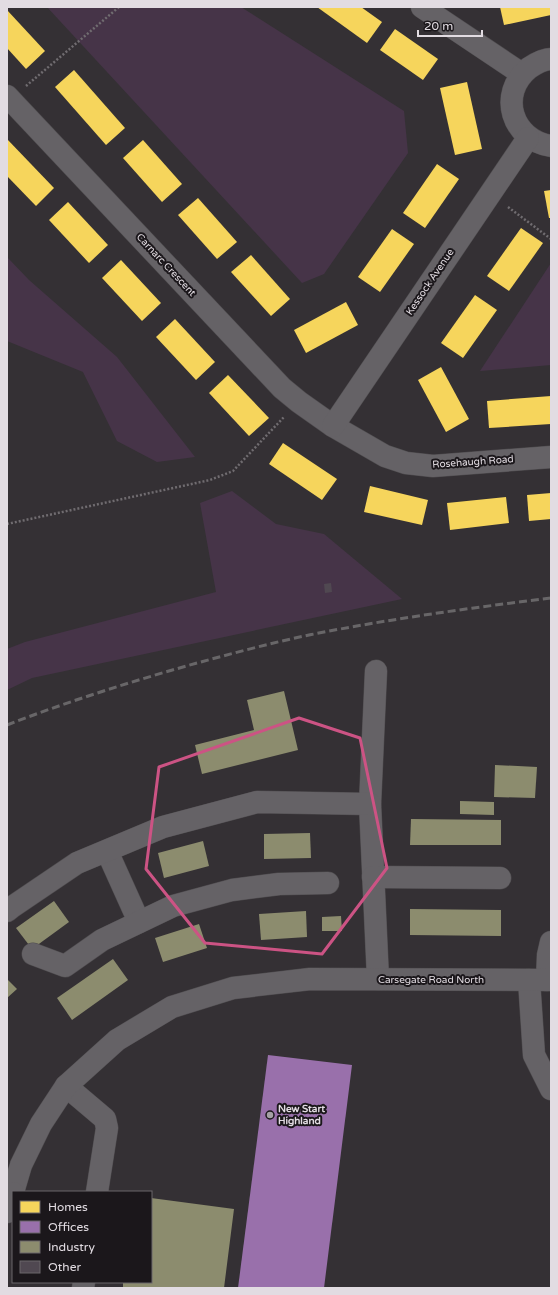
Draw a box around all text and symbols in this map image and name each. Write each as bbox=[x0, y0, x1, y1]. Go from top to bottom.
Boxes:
scale bar bbox=[418, 12, 482, 38]
text: 20 m bbox=[424, 19, 453, 33]
street label: Carnarc Crescent bbox=[134, 231, 198, 299]
street label: Kessock Avenue bbox=[403, 246, 457, 317]
street label: Rosehaugh Road bbox=[432, 453, 514, 471]
street label: Carsegate Road North bbox=[378, 974, 484, 986]
place label: New Start Highland bbox=[278, 1103, 325, 1127]
marker: New Start Highland bbox=[265, 1110, 275, 1120]
legend bbox=[12, 1191, 152, 1283]
text: Homes bbox=[48, 1200, 88, 1214]
text: Offices bbox=[48, 1220, 89, 1234]
text: Industry bbox=[48, 1240, 95, 1254]
text: Other bbox=[48, 1260, 81, 1274]

